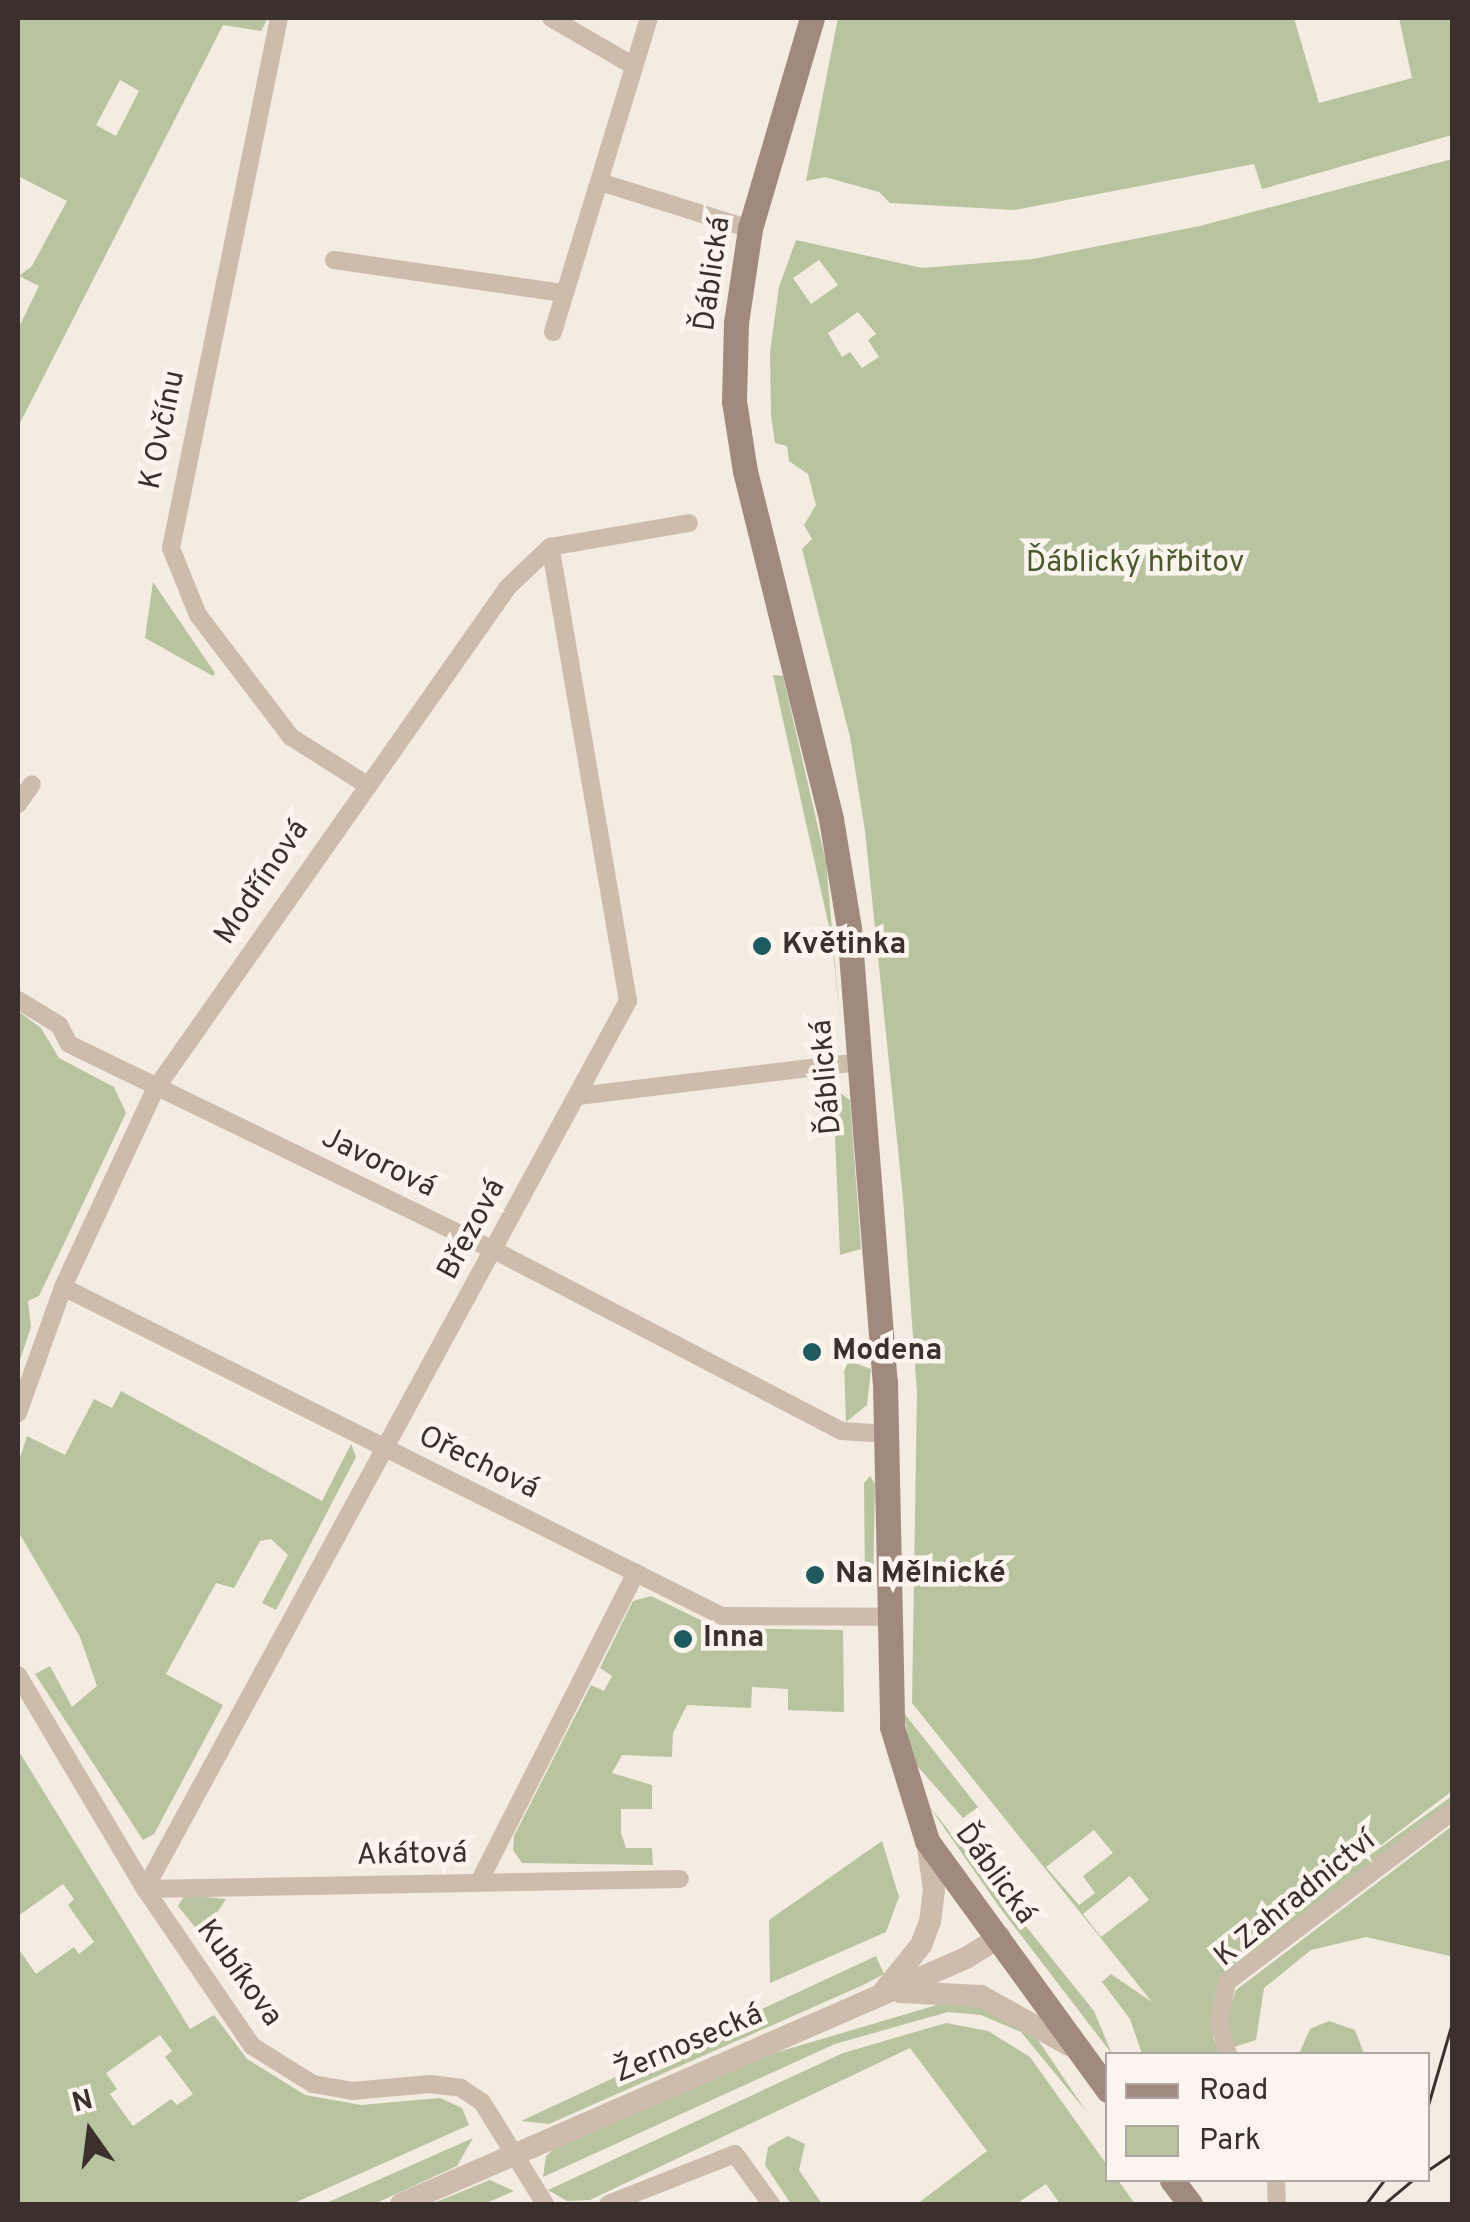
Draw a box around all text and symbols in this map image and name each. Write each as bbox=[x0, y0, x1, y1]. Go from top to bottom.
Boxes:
street label: Ďáblická bbox=[688, 214, 740, 334]
street label: K Ovčínu bbox=[134, 367, 194, 493]
park label: Ďáblický hřbitov bbox=[1026, 546, 1244, 582]
street label: Modřínová bbox=[208, 814, 318, 952]
place label: Květinka bbox=[782, 928, 906, 964]
marker: Květinka bbox=[751, 935, 773, 957]
street label: Ďáblická bbox=[805, 1018, 851, 1136]
street label: Javorová bbox=[315, 1121, 441, 1207]
street label: Březová bbox=[432, 1173, 514, 1287]
place label: Modena bbox=[832, 1334, 942, 1370]
marker: Modena bbox=[801, 1341, 823, 1363]
street label: Ořechová bbox=[412, 1419, 544, 1509]
place label: Na Mělnické bbox=[835, 1557, 1006, 1593]
marker: Na Mělnické bbox=[804, 1564, 826, 1586]
place label: Inna bbox=[703, 1621, 764, 1657]
marker: Inna bbox=[672, 1628, 694, 1650]
street label: Ďáblická bbox=[946, 1818, 1042, 1932]
street label: K Zahradnictví bbox=[1208, 1824, 1384, 1976]
street label: Akátová bbox=[356, 1837, 468, 1875]
street label: Kubíkova bbox=[187, 1914, 289, 2034]
street label: Žernosecká bbox=[609, 1998, 769, 2092]
legend bbox=[1105, 2052, 1430, 2182]
text: Road bbox=[1199, 2073, 1268, 2110]
north arrow bbox=[40, 2082, 140, 2182]
text: N bbox=[69, 2083, 97, 2123]
text: Park bbox=[1199, 2123, 1261, 2160]

